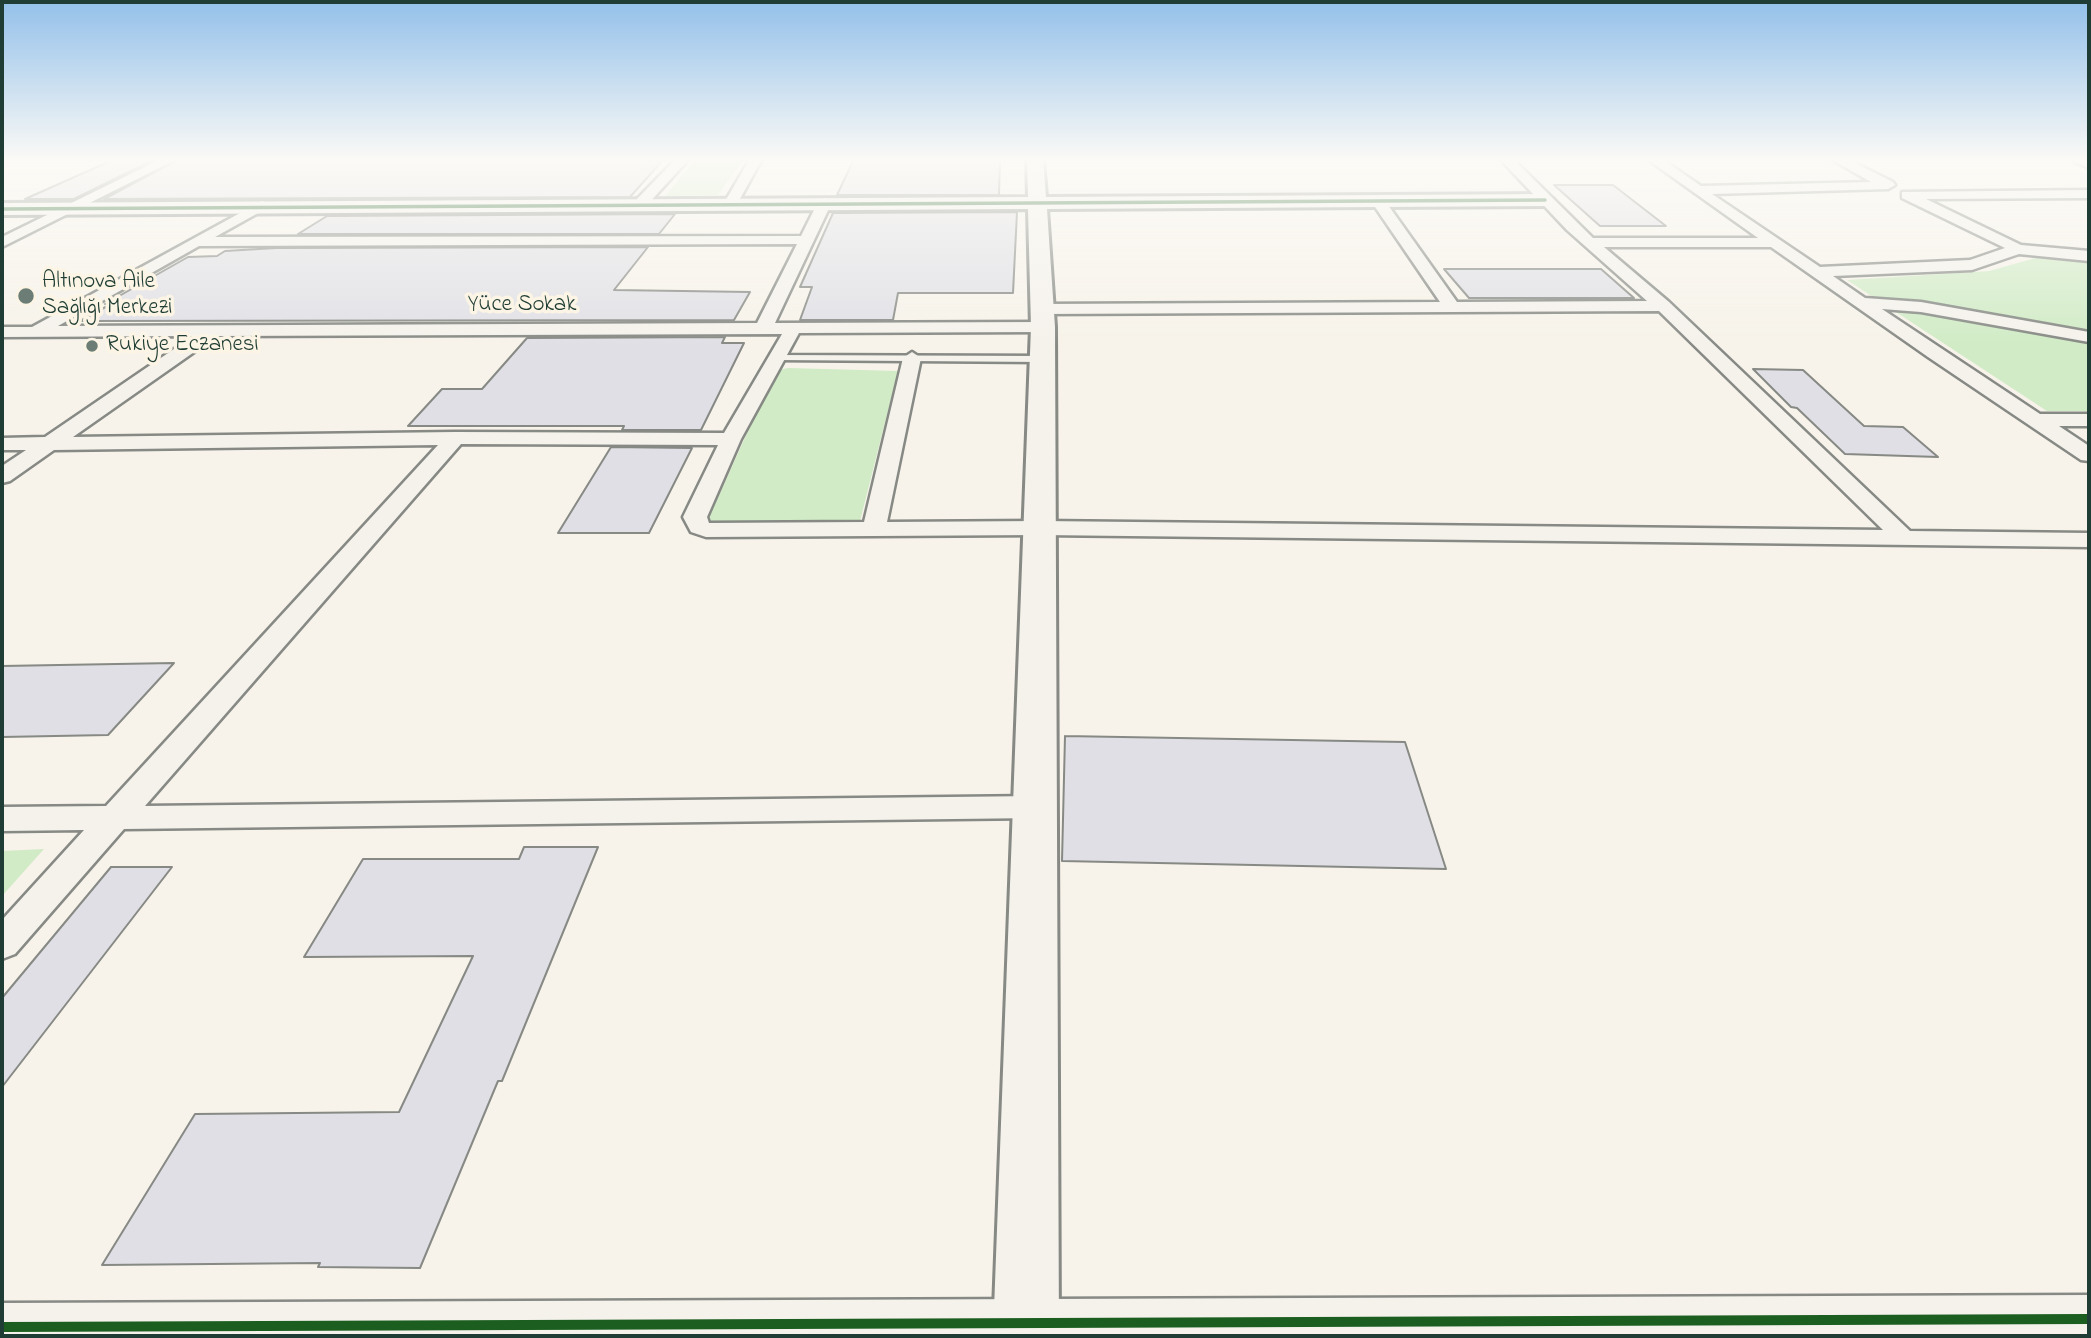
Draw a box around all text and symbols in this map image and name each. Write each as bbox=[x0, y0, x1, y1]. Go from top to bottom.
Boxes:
place label: Altınova Aile Sağlığı Merkezi bbox=[42, 269, 172, 323]
marker: Altınova Aile Sağlığı Merkezi bbox=[16, 286, 36, 306]
street label: Yüce Sokak bbox=[468, 292, 576, 320]
place label: Rukiye Eczanesi bbox=[106, 332, 259, 360]
marker: Rukiye Eczanesi bbox=[84, 338, 100, 354]

